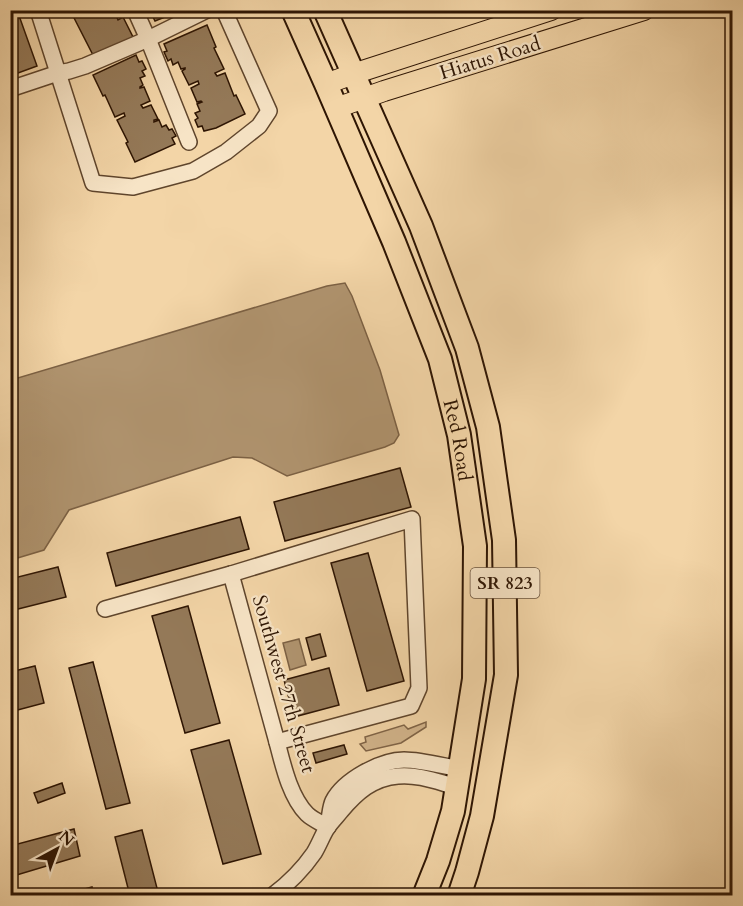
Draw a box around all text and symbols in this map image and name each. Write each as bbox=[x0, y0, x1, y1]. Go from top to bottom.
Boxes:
street label: Hiatus Road bbox=[436, 30, 544, 86]
street label: Red Road bbox=[437, 396, 479, 483]
road number: SR 823 bbox=[470, 568, 540, 598]
street label: Southwest 27th Street bbox=[246, 592, 323, 777]
north arrow bbox=[27, 819, 87, 879]
text: N bbox=[54, 826, 79, 851]

